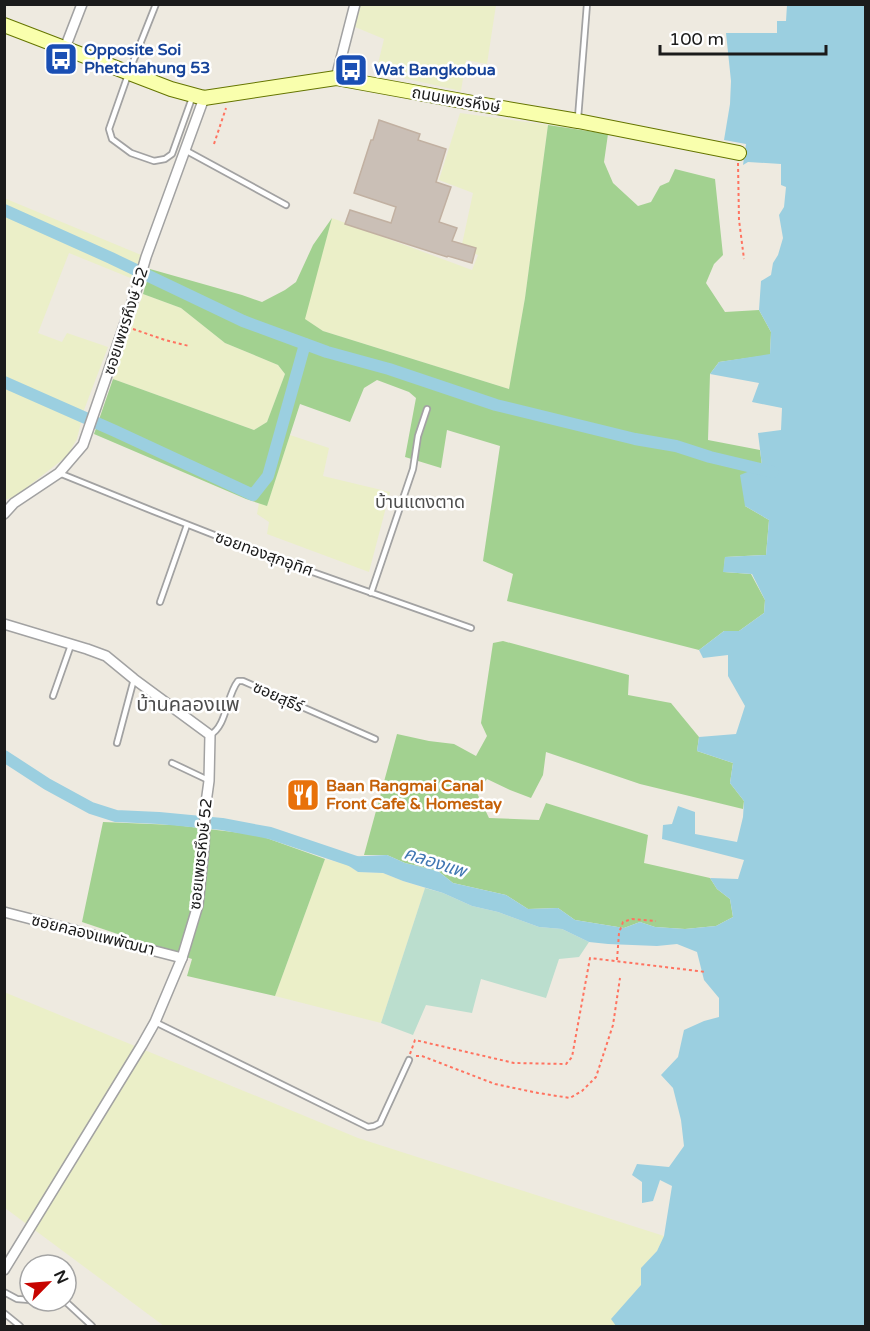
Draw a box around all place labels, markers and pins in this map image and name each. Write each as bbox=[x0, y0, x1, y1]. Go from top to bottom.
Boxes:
place label: Opposite Soi Phetchahung 53 bbox=[84, 40, 210, 78]
bus stop icon: Opposite Soi Phetchahung 53 bbox=[43, 41, 79, 77]
bus stop icon: Wat Bangkobua bbox=[333, 52, 369, 88]
place label: Wat Bangkobua bbox=[374, 60, 496, 80]
place label: Baan Rangmai Canal Front Cafe & Homestay bbox=[326, 776, 502, 814]
restaurant icon: Baan Rangmai Canal Front Cafe & Homestay bbox=[285, 777, 321, 813]

